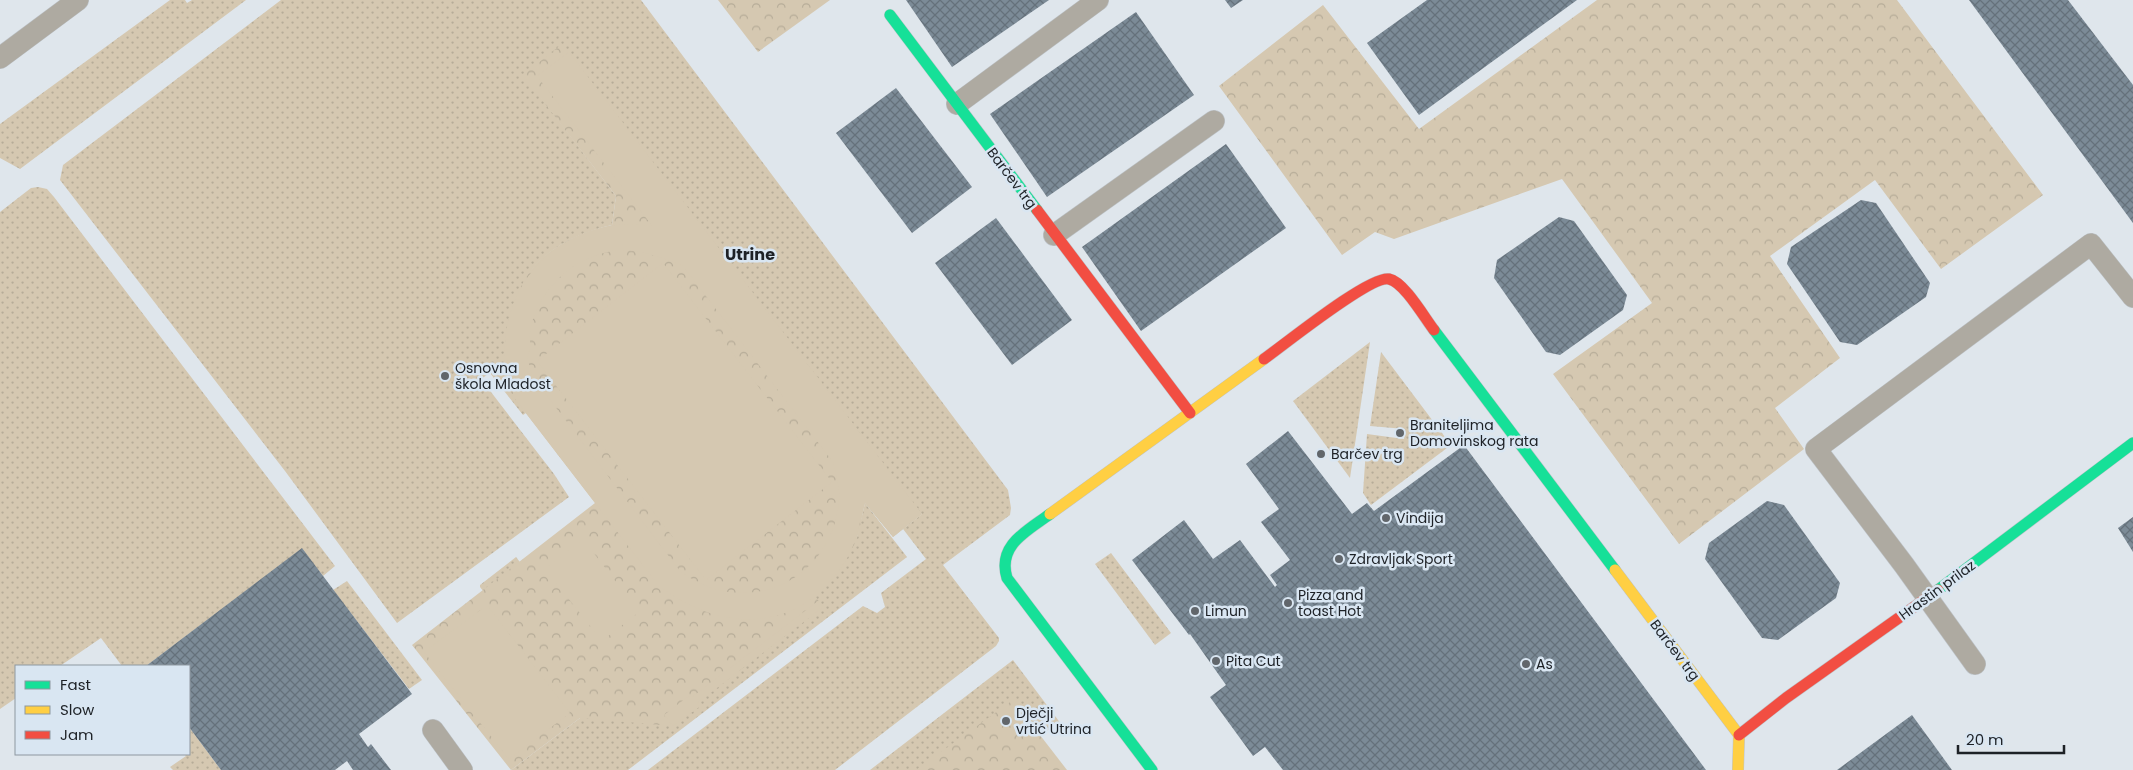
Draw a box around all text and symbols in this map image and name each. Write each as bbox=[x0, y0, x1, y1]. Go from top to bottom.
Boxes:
street label: Barčev trg bbox=[982, 143, 1042, 213]
district label: Utrine bbox=[725, 243, 775, 266]
place label: Osnovna škola Mladost bbox=[455, 358, 551, 394]
marker: Osnovna škola Mladost bbox=[439, 370, 451, 382]
place label: Braniteljima Domovinskog rata bbox=[1410, 415, 1538, 451]
marker: Braniteljima Domovinskog rata bbox=[1394, 427, 1406, 439]
place label: Barčev trg bbox=[1331, 444, 1403, 464]
marker: Barčev trg bbox=[1315, 448, 1327, 460]
place label: Vindija bbox=[1396, 508, 1444, 528]
marker: Vindija bbox=[1380, 512, 1392, 524]
place label: Zdravljak Sport bbox=[1349, 549, 1453, 569]
marker: Zdravljak Sport bbox=[1333, 553, 1345, 565]
street label: Hrastin prilaz bbox=[1895, 555, 1979, 625]
place label: Pizza and toast Hot bbox=[1298, 585, 1363, 621]
marker: Pizza and toast Hot bbox=[1282, 597, 1294, 609]
place label: Limun bbox=[1205, 601, 1247, 621]
marker: Limun bbox=[1189, 605, 1201, 617]
street label: Barčev trg bbox=[1645, 615, 1705, 685]
place label: Pita Cut bbox=[1226, 651, 1281, 671]
place label: As bbox=[1536, 654, 1553, 674]
marker: Pita Cut bbox=[1210, 655, 1222, 667]
marker: As bbox=[1520, 658, 1532, 670]
legend bbox=[15, 665, 190, 755]
text: Fast bbox=[60, 674, 91, 695]
text: Slow bbox=[60, 699, 95, 720]
place label: Dječji vrtić Utrina bbox=[1016, 703, 1092, 739]
marker: Dječji vrtić Utrina bbox=[1000, 715, 1012, 727]
scale bar bbox=[1958, 722, 2064, 754]
text: Jam bbox=[60, 724, 94, 745]
text: 20 m bbox=[1966, 729, 2004, 750]

